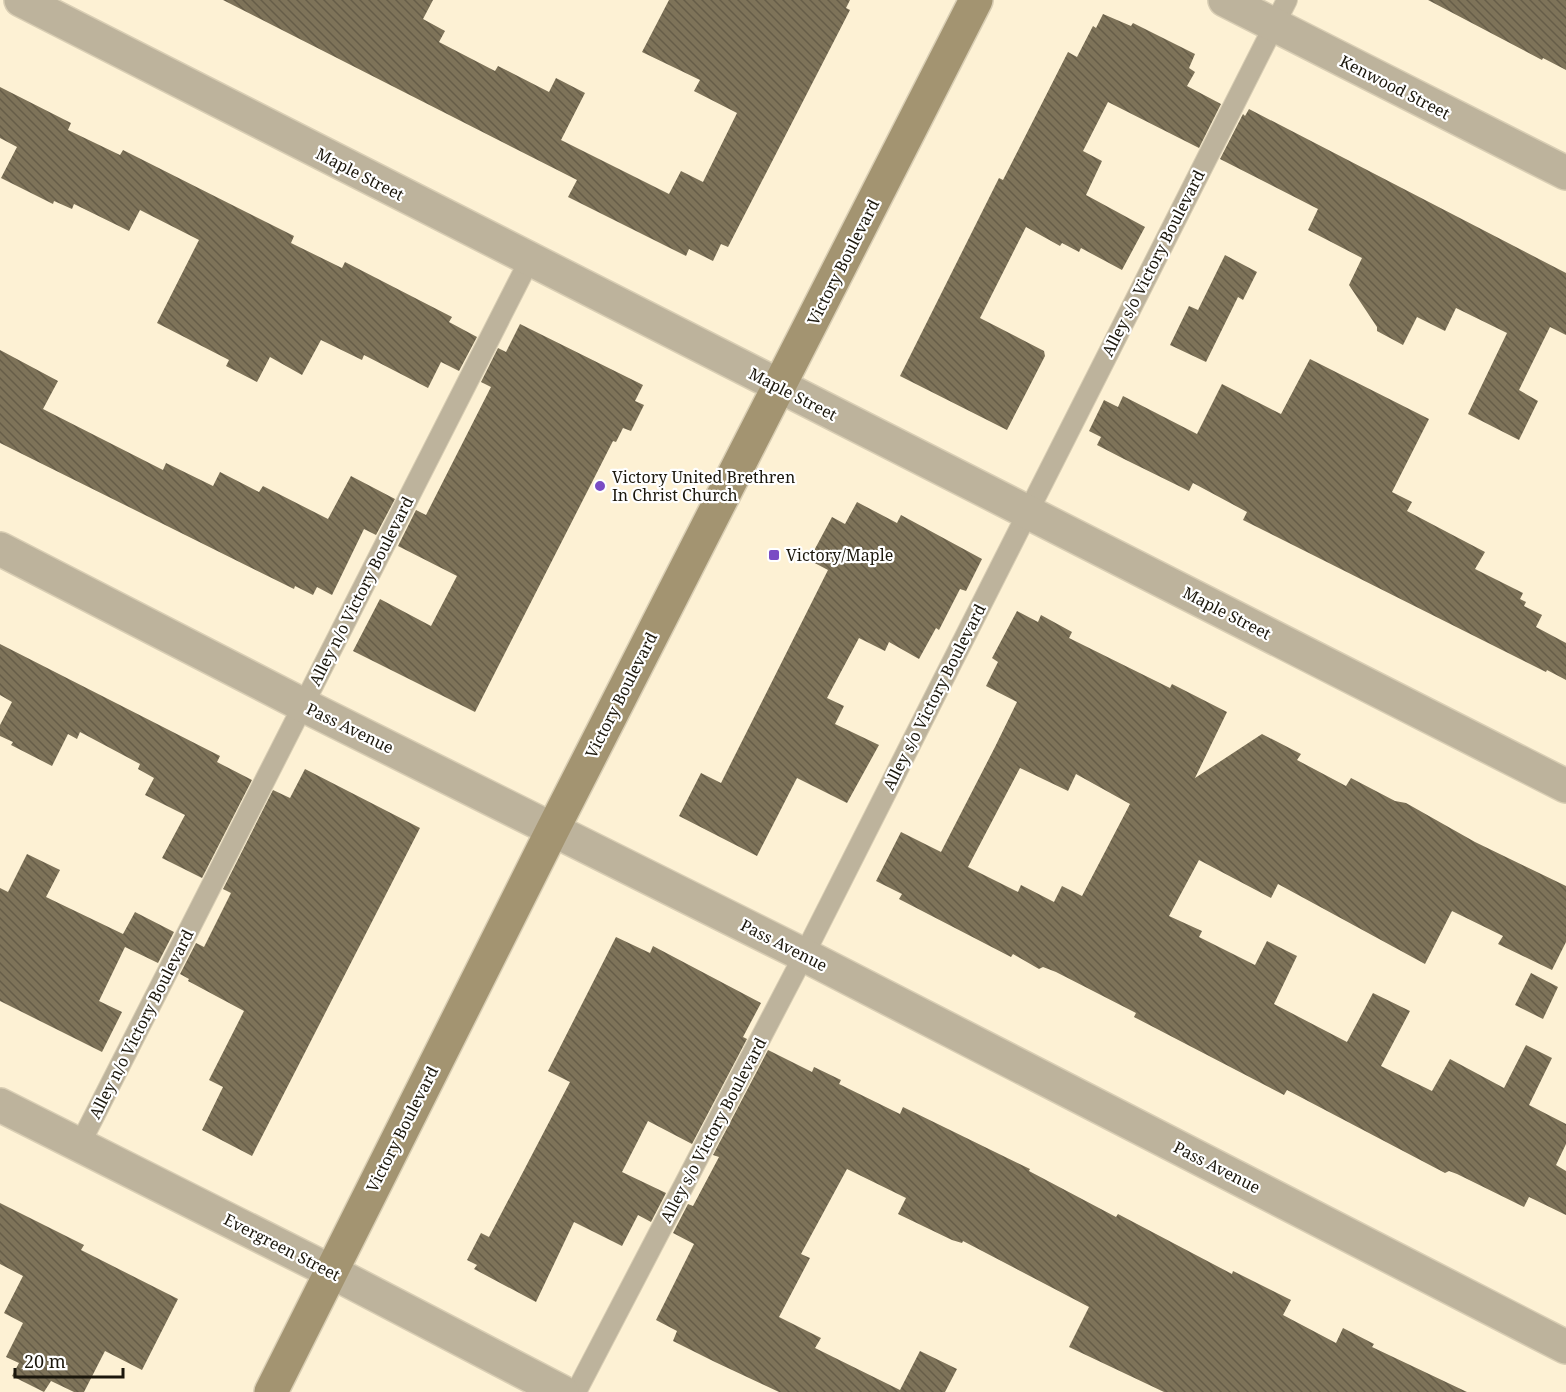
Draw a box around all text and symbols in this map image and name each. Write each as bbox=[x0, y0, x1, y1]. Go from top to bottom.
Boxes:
street label: Kenwood Street bbox=[1336, 50, 1454, 124]
street label: Maple Street bbox=[312, 142, 408, 206]
street label: Alley s/o Victory Boulevard bbox=[1096, 166, 1210, 360]
street label: Victory Boulevard bbox=[802, 195, 884, 329]
street label: Maple Street bbox=[745, 362, 841, 426]
place label: Victory United Brethren In Christ Church bbox=[612, 466, 795, 506]
marker: Victory United Brethren In Christ Church bbox=[593, 479, 607, 493]
street label: Alley n/o Victory Boulevard bbox=[304, 492, 418, 689]
place label: Victory/Maple bbox=[786, 544, 893, 566]
marker: Victory/Maple bbox=[767, 548, 781, 562]
street label: Maple Street bbox=[1179, 581, 1275, 645]
street label: Alley s/o Victory Boulevard bbox=[877, 600, 991, 794]
street label: Victory Boulevard bbox=[580, 628, 662, 762]
street label: Pass Avenue bbox=[303, 697, 397, 759]
street label: Pass Avenue bbox=[737, 914, 831, 976]
street label: Alley n/o Victory Boulevard bbox=[84, 925, 198, 1122]
street label: Alley s/o Victory Boulevard bbox=[655, 1033, 771, 1226]
street label: Victory Boulevard bbox=[361, 1062, 443, 1196]
street label: Pass Avenue bbox=[1170, 1136, 1264, 1198]
street label: Evergreen Street bbox=[220, 1208, 344, 1286]
scale bar bbox=[15, 1341, 123, 1379]
text: 20 m bbox=[24, 1349, 66, 1373]

